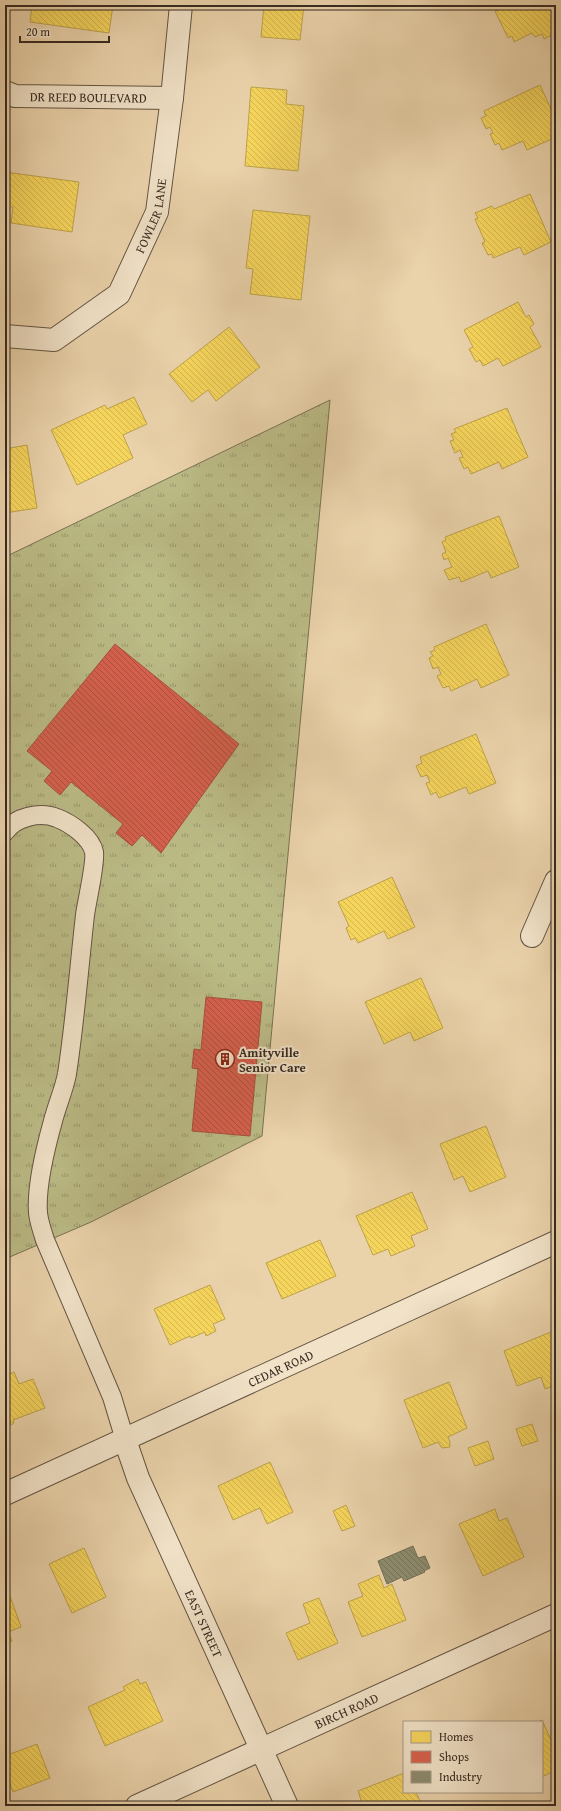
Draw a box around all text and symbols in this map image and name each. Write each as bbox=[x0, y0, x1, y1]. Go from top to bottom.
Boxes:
scale bar bbox=[20, 18, 109, 44]
text: 20 m bbox=[26, 23, 50, 40]
street label: DR REED BOULEVARD bbox=[30, 87, 147, 107]
street label: FOWLER LANE bbox=[130, 177, 171, 256]
place label: Amityville Senior Care bbox=[239, 1043, 306, 1077]
building icon: Amityville Senior Care bbox=[214, 1048, 236, 1070]
street label: CEDAR ROAD bbox=[245, 1345, 317, 1391]
street label: EAST STREET bbox=[180, 1587, 228, 1661]
street label: BIRCH ROAD bbox=[311, 1688, 381, 1733]
legend bbox=[403, 1721, 543, 1793]
text: Homes bbox=[439, 1728, 474, 1745]
text: Shops bbox=[439, 1748, 469, 1765]
text: Industry bbox=[439, 1768, 482, 1785]

